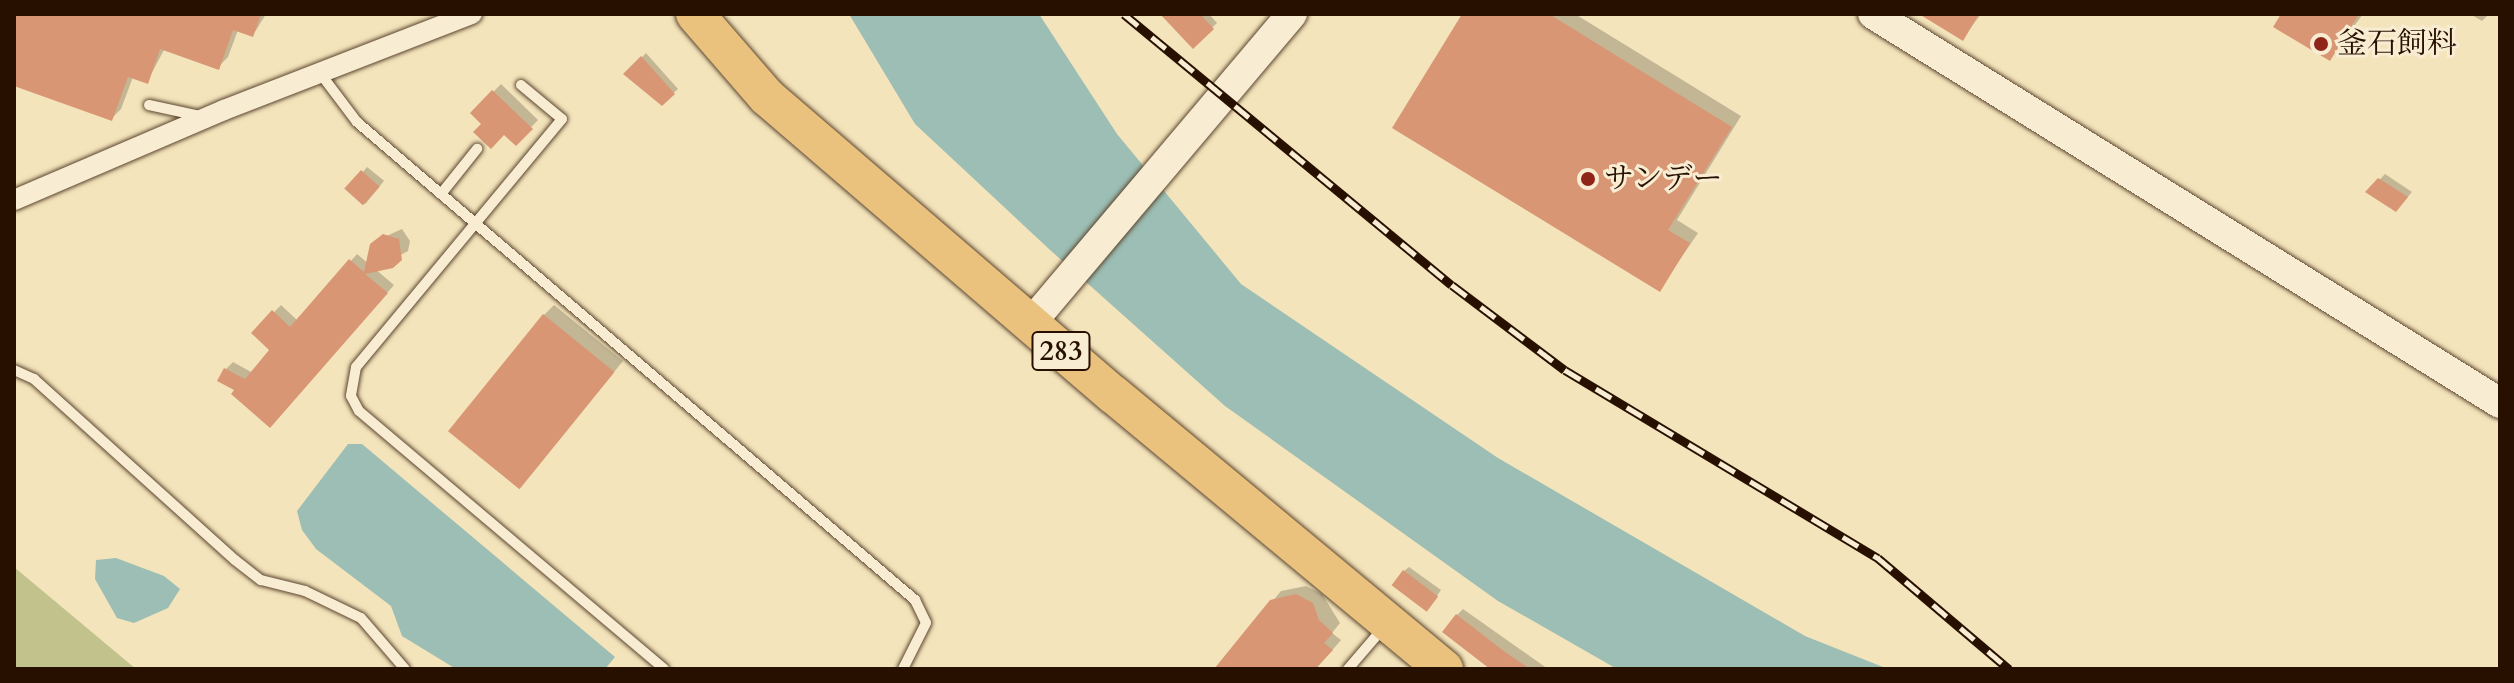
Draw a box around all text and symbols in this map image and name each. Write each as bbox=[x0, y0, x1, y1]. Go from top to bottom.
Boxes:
place label: 釜石飼料 bbox=[2337, 26, 2457, 62]
marker: 釜石飼料 bbox=[2312, 35, 2330, 53]
place label: サンデー bbox=[1604, 161, 1724, 197]
marker: サンデー bbox=[1579, 170, 1597, 188]
road number: 283 bbox=[1031, 327, 1091, 375]

